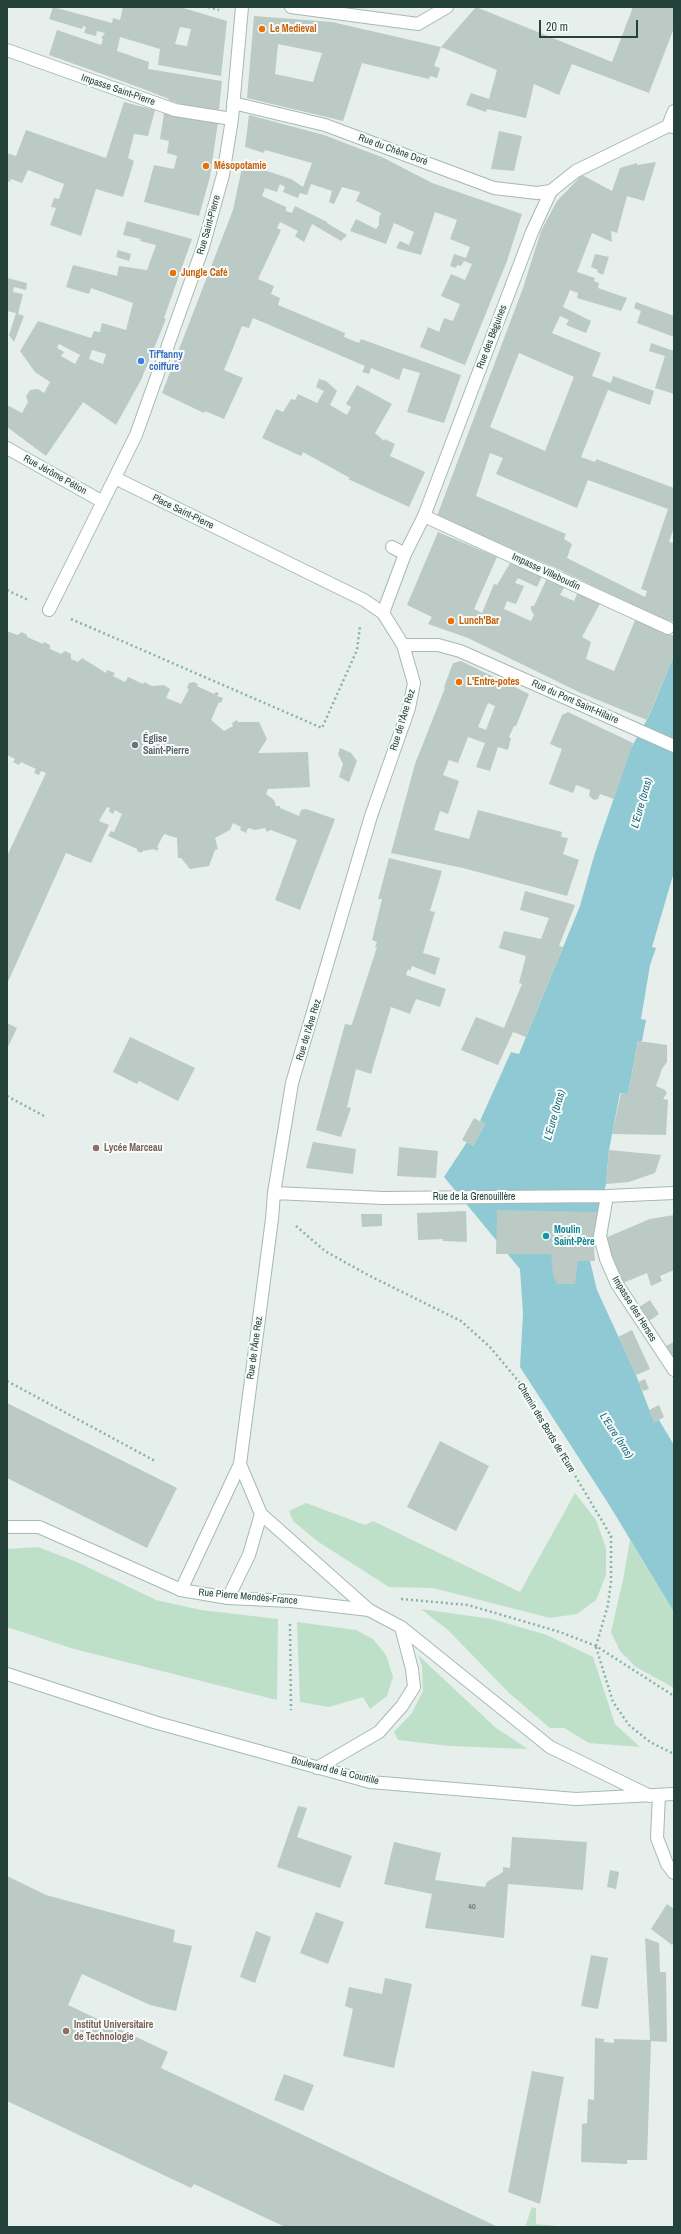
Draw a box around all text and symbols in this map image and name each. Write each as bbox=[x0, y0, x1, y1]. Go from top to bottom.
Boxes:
scale bar bbox=[541, 12, 640, 38]
text: 20 m bbox=[546, 19, 568, 35]
place label: Le Medieval bbox=[270, 23, 316, 35]
marker: Le Medieval bbox=[257, 24, 267, 34]
street label: Impasse Saint-Pierre bbox=[79, 72, 157, 108]
street label: Rue du Chêne Doré bbox=[357, 132, 429, 168]
place label: Mésopotamie bbox=[214, 160, 266, 172]
marker: Mésopotamie bbox=[201, 161, 211, 171]
street label: Rue Saint-Pierre bbox=[195, 194, 223, 256]
place label: Jungle Café bbox=[181, 267, 227, 279]
marker: Jungle Café bbox=[168, 268, 178, 278]
street label: Rue des Béguines bbox=[474, 303, 510, 371]
place label: Tif'fanny coiffure bbox=[149, 349, 183, 372]
marker: Tif'fanny coiffure bbox=[136, 356, 146, 366]
street label: Rue Jérôme Pétion bbox=[21, 453, 89, 497]
street label: Place Saint-Pierre bbox=[150, 492, 216, 532]
street label: Impasse Villeboudin bbox=[510, 551, 582, 593]
place label: Lunch'Bar bbox=[459, 615, 499, 627]
marker: Lunch'Bar bbox=[446, 616, 456, 626]
place label: L'Entre-potes bbox=[467, 676, 520, 688]
marker: L'Entre-potes bbox=[454, 677, 464, 687]
street label: Rue du Pont Saint-Hilaire bbox=[530, 677, 620, 727]
street label: Rue de l'Âne Rez bbox=[388, 688, 418, 752]
place label: Église Saint-Pierre bbox=[143, 733, 189, 756]
marker: Église Saint-Pierre bbox=[130, 740, 140, 750]
water label: L'Eure (bras) bbox=[629, 776, 655, 830]
street label: Rue de l'Âne Rez bbox=[294, 998, 324, 1062]
water label: L'Eure (bras) bbox=[542, 1088, 568, 1142]
place label: Lycée Marceau bbox=[104, 1142, 162, 1154]
marker: Lycée Marceau bbox=[91, 1143, 101, 1153]
street label: Rue de la Grenouillère bbox=[433, 1191, 515, 1203]
place label: Moulin Saint-Père bbox=[554, 1224, 595, 1248]
marker: Moulin Saint-Père bbox=[541, 1231, 551, 1241]
street label: Impasse des Herses bbox=[609, 1274, 659, 1344]
street label: Rue de l'Âne Rez bbox=[245, 1316, 265, 1380]
street label: Chemin des Bords de l'Eure bbox=[515, 1381, 577, 1475]
water label: L'Eure (bras) bbox=[596, 1411, 636, 1461]
street label: Rue Pierre Mendès-France bbox=[198, 1587, 298, 1607]
street label: Boulevard de la Courtille bbox=[290, 1754, 380, 1788]
house number: 40 bbox=[468, 1902, 476, 1912]
place label: Institut Universitaire de Technologie bbox=[74, 2019, 153, 2042]
marker: Institut Universitaire de Technologie bbox=[61, 2026, 71, 2036]

